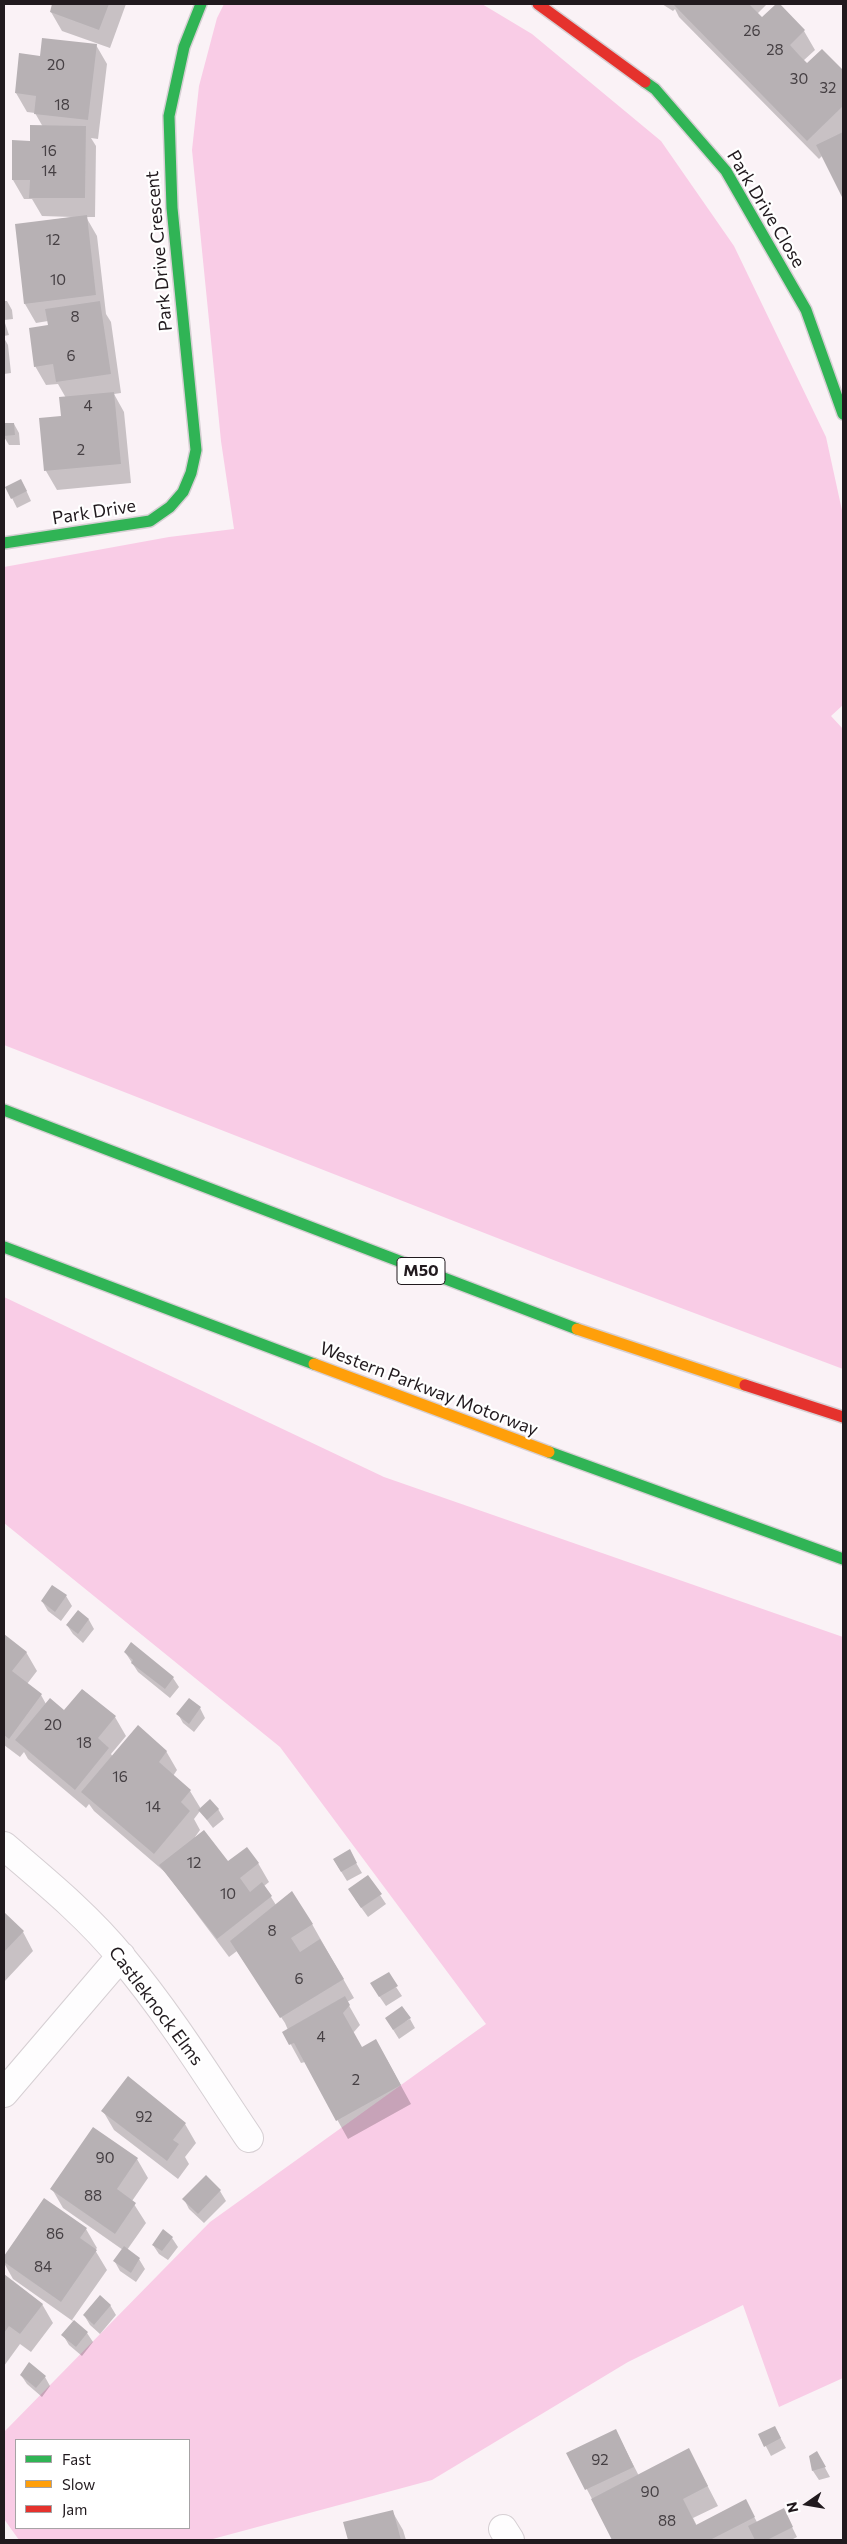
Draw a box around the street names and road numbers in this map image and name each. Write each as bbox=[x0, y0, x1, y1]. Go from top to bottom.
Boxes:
street label: Park Drive Close bbox=[722, 146, 810, 272]
street label: Park Drive Crescent bbox=[141, 170, 177, 332]
street label: Park Drive bbox=[51, 495, 137, 529]
road number: M50 bbox=[397, 1258, 445, 1284]
street label: Western Parkway Motorway bbox=[317, 1337, 541, 1441]
street label: Castleknock Elms bbox=[104, 1942, 208, 2070]

